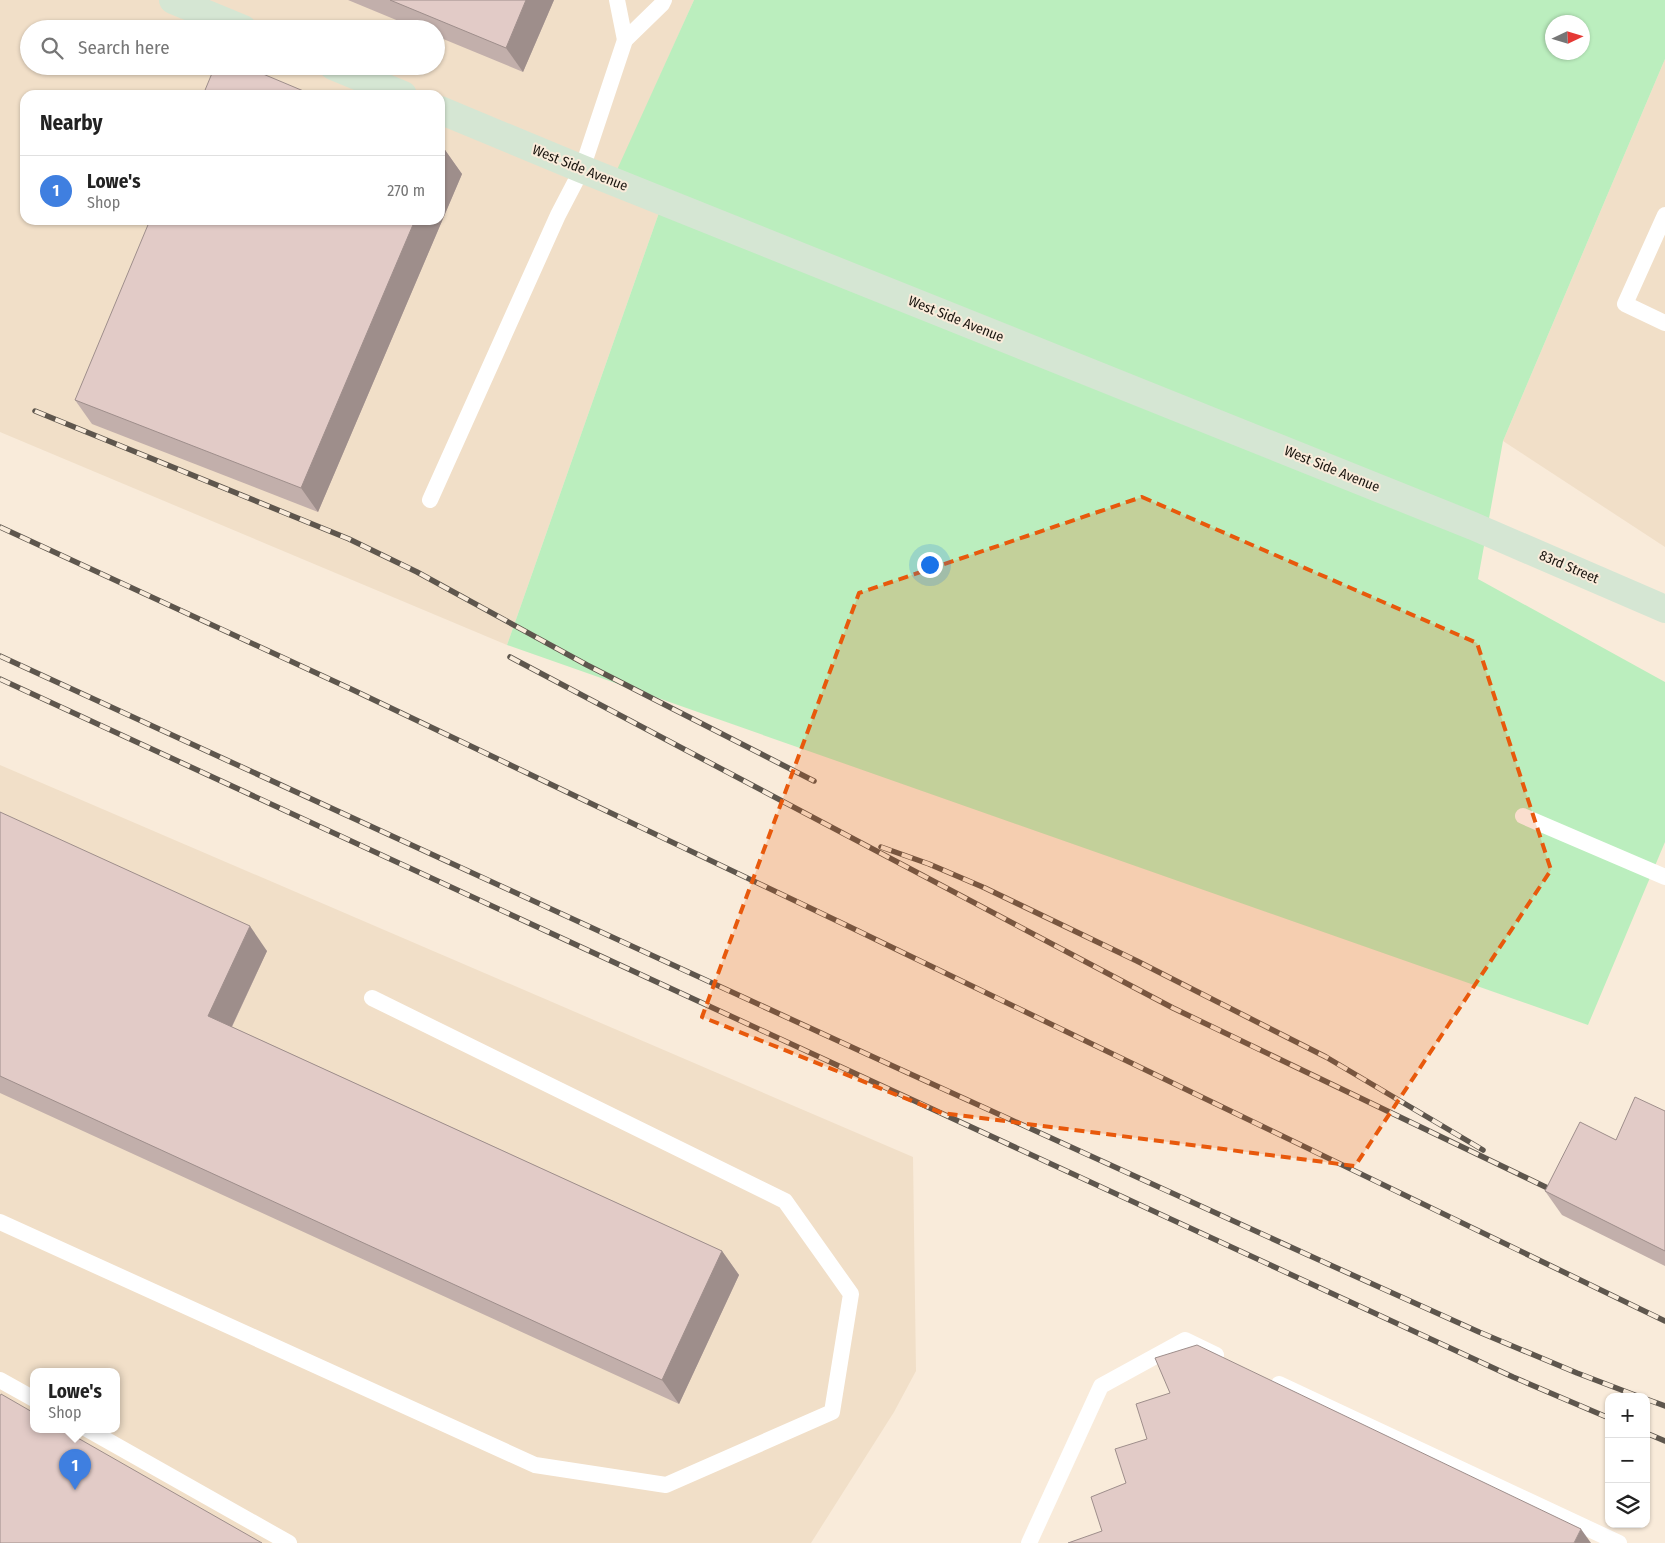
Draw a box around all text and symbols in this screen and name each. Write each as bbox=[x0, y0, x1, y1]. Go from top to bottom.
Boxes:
north arrow bbox=[1545, 15, 1590, 60]
search box bbox=[20, 20, 445, 75]
icon: search bbox=[38, 34, 66, 62]
text: Search here bbox=[78, 36, 170, 59]
text: Nearby bbox=[40, 110, 102, 136]
street label: West Side Avenue bbox=[530, 141, 630, 195]
text: Lowe's bbox=[87, 170, 141, 193]
text: 1 bbox=[53, 181, 59, 200]
text: 270 m bbox=[387, 181, 425, 200]
text: Shop bbox=[87, 193, 120, 212]
street label: West Side Avenue bbox=[906, 292, 1006, 346]
street label: West Side Avenue bbox=[1282, 442, 1382, 496]
street label: 83rd Street bbox=[1537, 547, 1602, 587]
your location bbox=[917, 552, 943, 578]
popup bbox=[30, 1368, 120, 1433]
text: Lowe's bbox=[48, 1380, 102, 1403]
map controls bbox=[1605, 1393, 1650, 1528]
button: + bbox=[1605, 1393, 1650, 1438]
text: Shop bbox=[48, 1403, 82, 1422]
button: − bbox=[1605, 1438, 1650, 1483]
pin: 1 bbox=[59, 1449, 91, 1490]
button: layers bbox=[1605, 1483, 1650, 1528]

